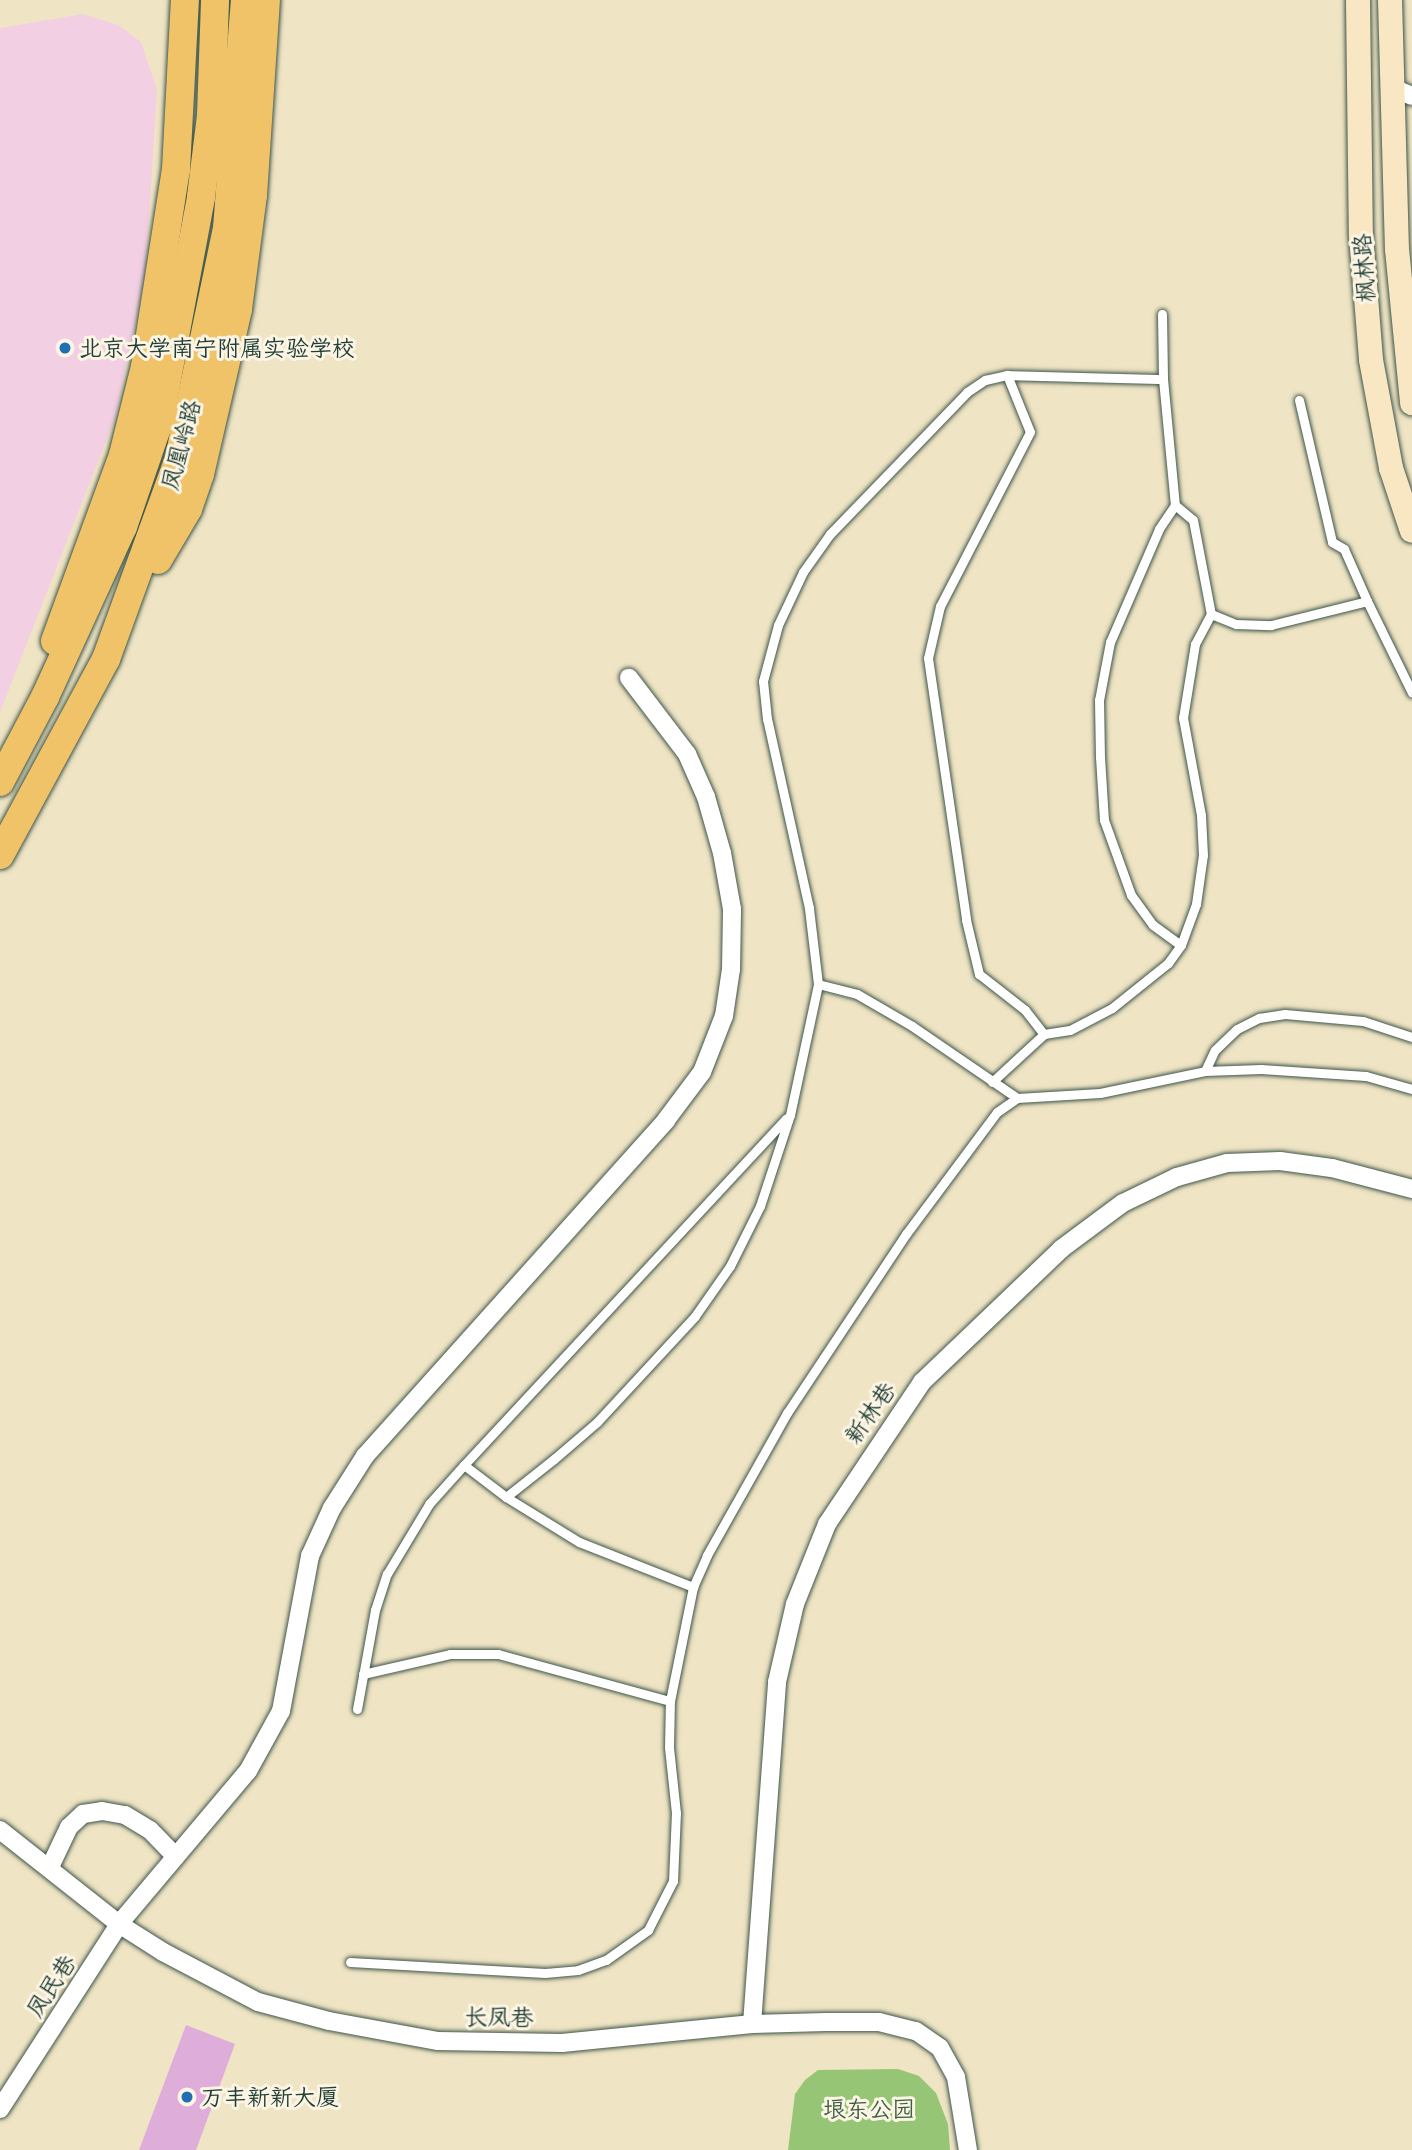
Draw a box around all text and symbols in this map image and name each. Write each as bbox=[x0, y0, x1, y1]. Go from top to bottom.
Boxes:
street label: 枫林路 bbox=[1348, 233, 1380, 303]
place label: 北京大学南宁附属实验学校 bbox=[79, 334, 355, 362]
marker: 北京大学南宁附属实验学校 bbox=[57, 340, 73, 356]
street label: 凤凰岭路 bbox=[156, 397, 206, 493]
street label: 新林巷 bbox=[839, 1377, 901, 1449]
street label: 凤民巷 bbox=[21, 1950, 81, 2022]
street label: 长凤巷 bbox=[464, 2003, 534, 2031]
place label: 万丰新新大厦 bbox=[201, 2083, 339, 2111]
marker: 万丰新新大厦 bbox=[179, 2089, 195, 2105]
park label: 埌东公园 bbox=[823, 2095, 915, 2123]

